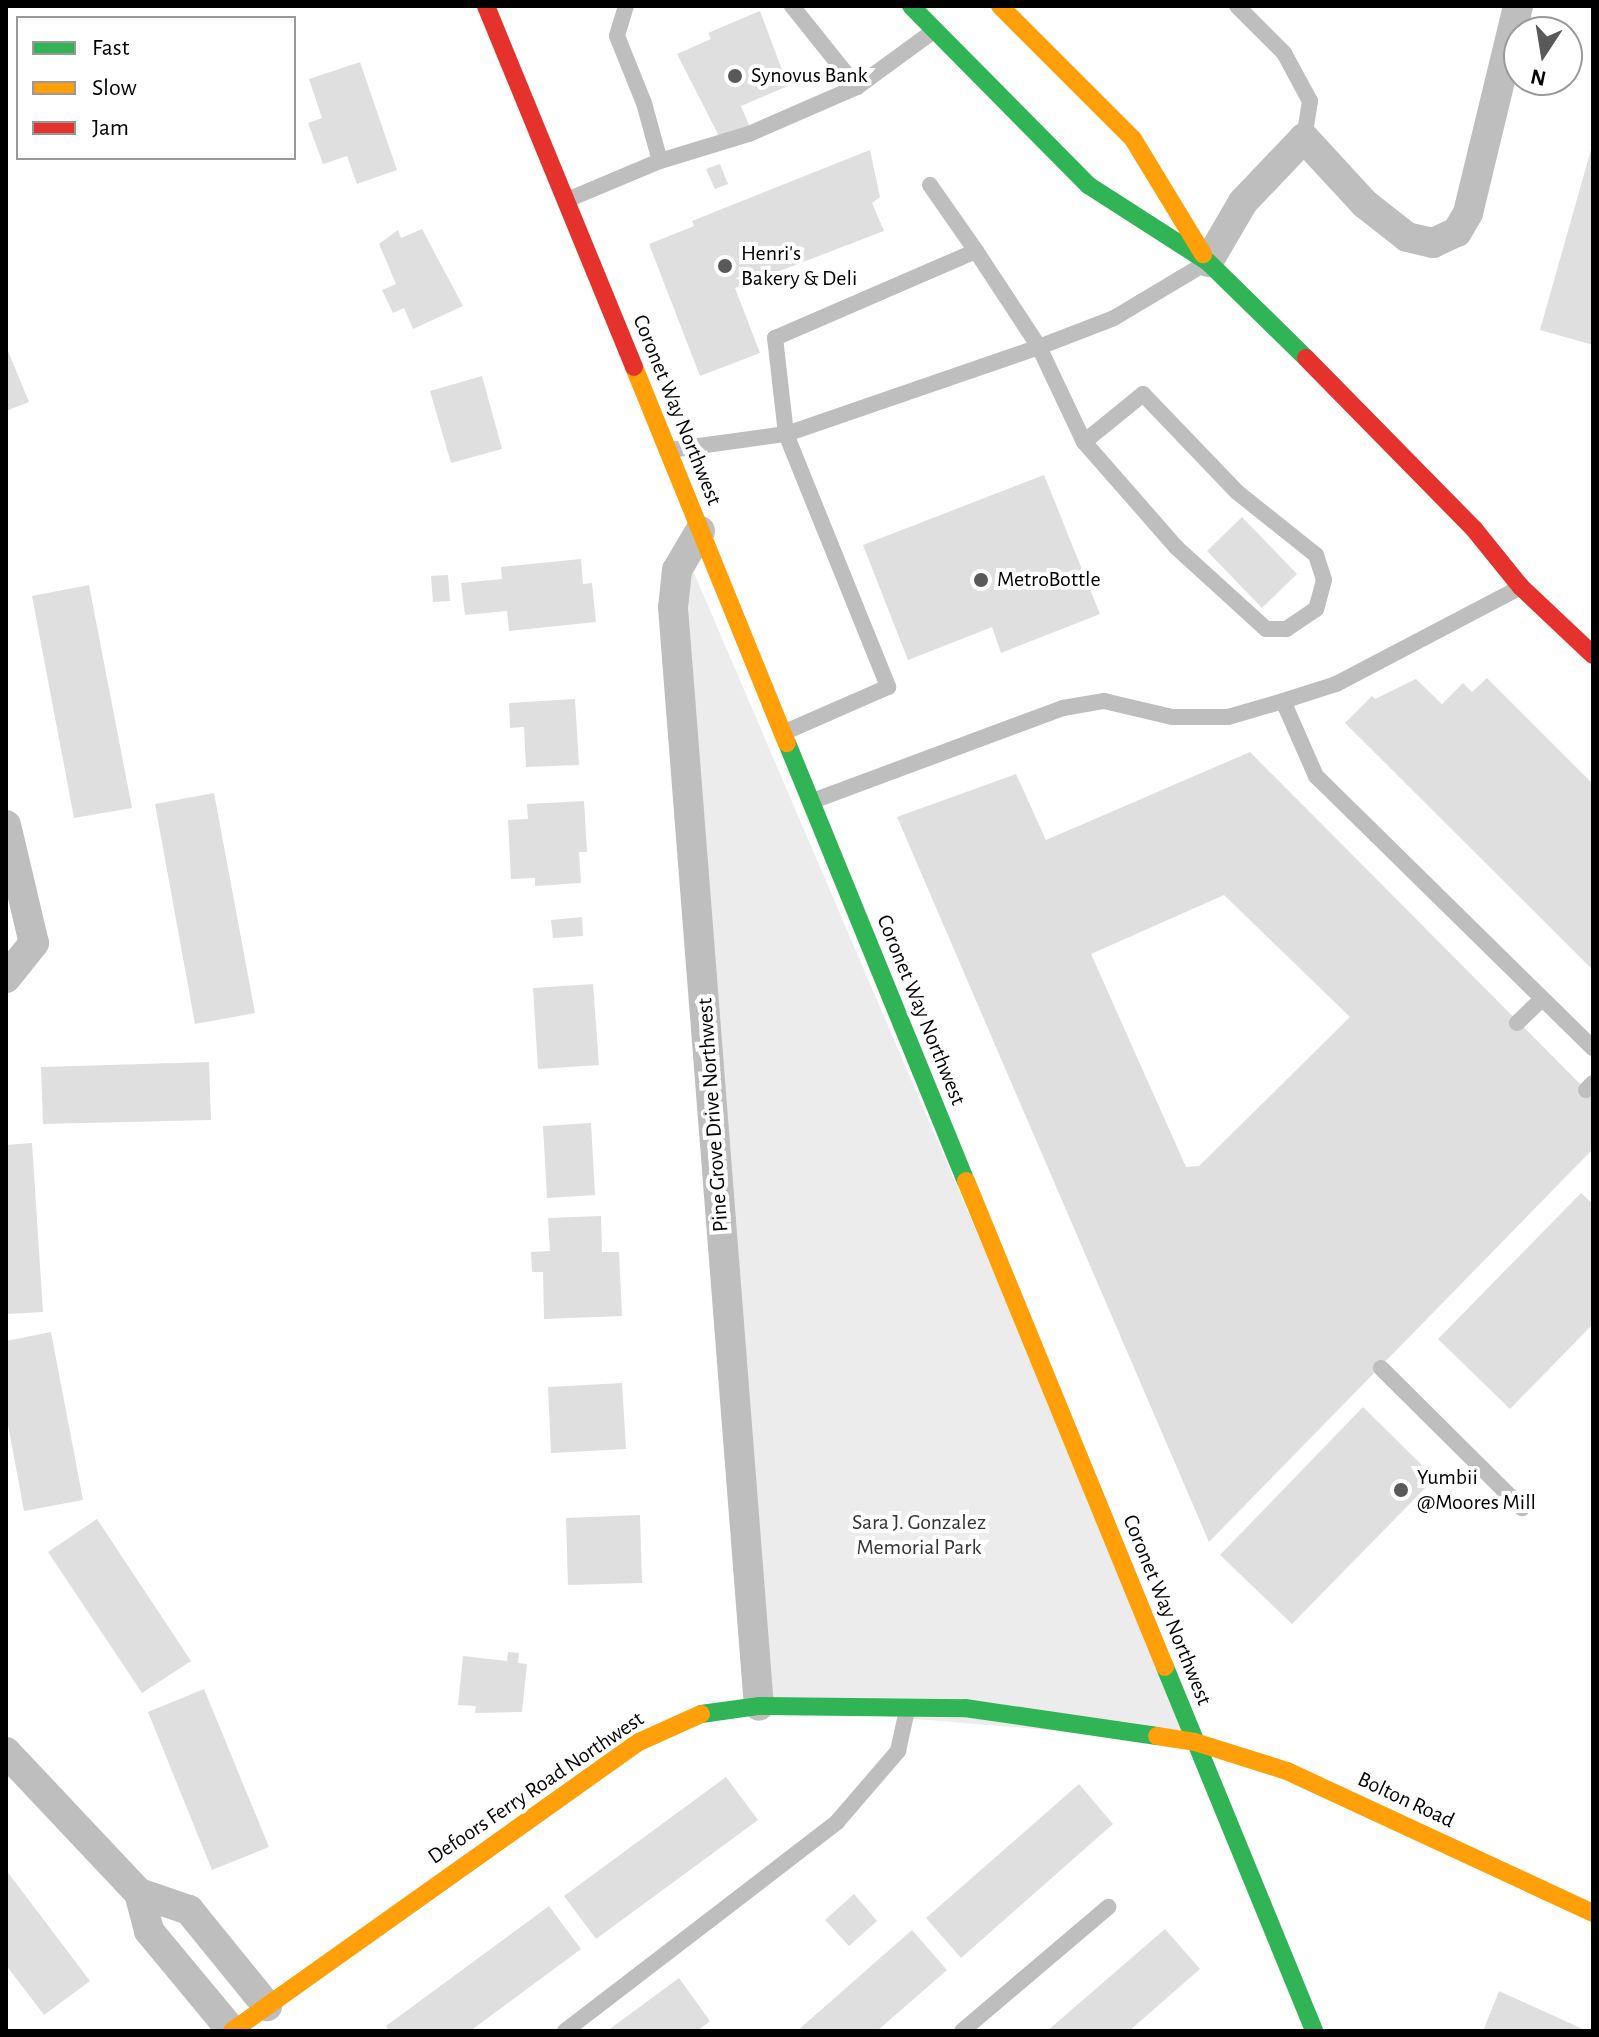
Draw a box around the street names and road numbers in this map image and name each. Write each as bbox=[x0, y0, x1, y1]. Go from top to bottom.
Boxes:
street label: Coronet Way Northwest bbox=[627, 311, 727, 509]
street label: Coronet Way Northwest bbox=[871, 911, 971, 1109]
street label: Pine Grove Drive Northwest bbox=[692, 997, 734, 1233]
street label: Coronet Way Northwest bbox=[1117, 1511, 1217, 1709]
street label: Defoors Ferry Road Northwest bbox=[423, 1706, 649, 1870]
street label: Bolton Road bbox=[1353, 1766, 1459, 1834]

